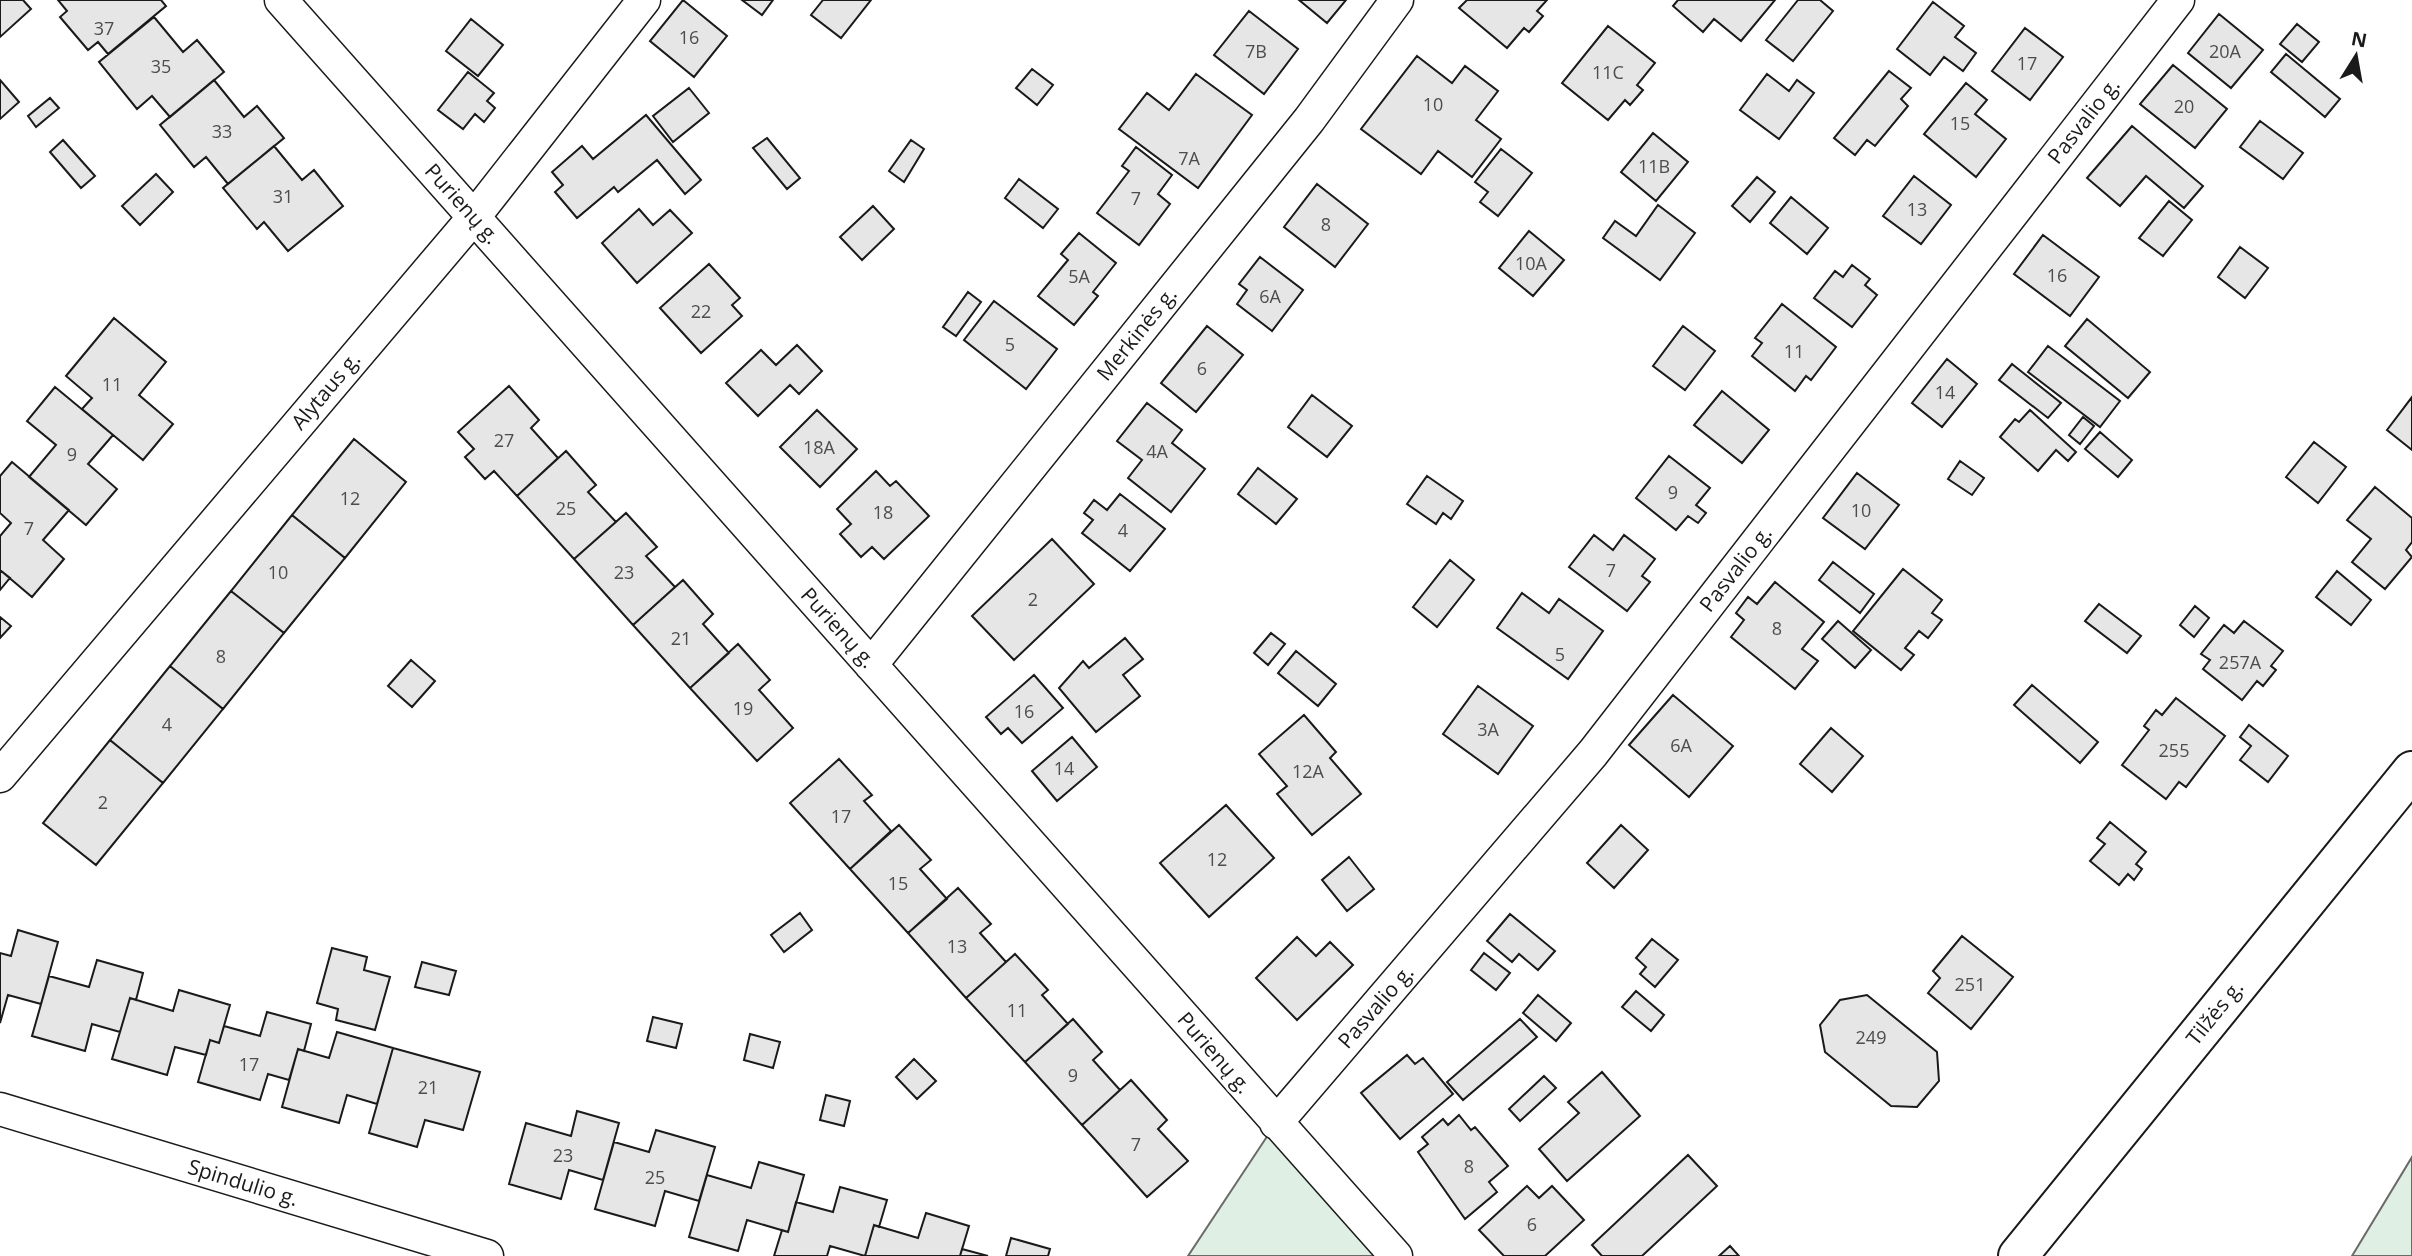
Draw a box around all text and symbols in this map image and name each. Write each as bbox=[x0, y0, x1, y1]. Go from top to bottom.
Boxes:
house number: 37 bbox=[94, 16, 114, 40]
north arrow bbox=[2321, 21, 2391, 91]
house number: 16 bbox=[679, 25, 699, 49]
text: N bbox=[2349, 25, 2369, 54]
house number: 7B bbox=[1245, 39, 1267, 63]
house number: 20A bbox=[2209, 39, 2242, 63]
house number: 17 bbox=[2017, 51, 2037, 75]
house number: 35 bbox=[151, 54, 171, 78]
house number: 11C bbox=[1592, 60, 1624, 84]
street label: Pasvalio g. bbox=[2041, 72, 2126, 169]
house number: 10 bbox=[1423, 92, 1443, 116]
house number: 20 bbox=[2174, 94, 2194, 118]
house number: 15 bbox=[1950, 111, 1970, 135]
house number: 33 bbox=[212, 119, 232, 143]
house number: 7A bbox=[1178, 146, 1200, 170]
house number: 11B bbox=[1638, 154, 1670, 178]
street label: Purienų g. bbox=[419, 157, 506, 250]
house number: 31 bbox=[273, 184, 293, 208]
house number: 7 bbox=[1131, 186, 1141, 210]
house number: 13 bbox=[1907, 197, 1927, 221]
house number: 8 bbox=[1321, 212, 1331, 236]
house number: 10A bbox=[1515, 251, 1548, 275]
house number: 16 bbox=[2047, 263, 2067, 287]
house number: 5A bbox=[1068, 264, 1090, 288]
street label: Merkinės g. bbox=[1090, 281, 1183, 386]
house number: 6A bbox=[1259, 284, 1281, 308]
house number: 22 bbox=[691, 299, 711, 323]
house number: 5 bbox=[1005, 332, 1015, 356]
house number: 11 bbox=[1784, 339, 1804, 363]
street label: Alytaus g. bbox=[284, 346, 366, 435]
house number: 6 bbox=[1197, 356, 1207, 380]
house number: 11 bbox=[102, 372, 122, 396]
house number: 14 bbox=[1935, 380, 1955, 404]
house number: 27 bbox=[494, 428, 514, 452]
house number: 18A bbox=[803, 435, 836, 459]
house number: 4A bbox=[1146, 439, 1168, 463]
house number: 9 bbox=[67, 442, 77, 466]
house number: 9 bbox=[1668, 480, 1678, 504]
house number: 12 bbox=[340, 486, 360, 510]
house number: 25 bbox=[556, 496, 576, 520]
house number: 10 bbox=[1851, 498, 1871, 522]
house number: 18 bbox=[873, 500, 893, 524]
house number: 7 bbox=[24, 516, 34, 540]
house number: 4 bbox=[1118, 518, 1128, 542]
street label: Pasvalio g. bbox=[1693, 520, 1778, 617]
house number: 7 bbox=[1606, 558, 1616, 582]
house number: 10 bbox=[268, 560, 288, 584]
house number: 23 bbox=[614, 560, 634, 584]
street label: Purienų g. bbox=[795, 581, 882, 674]
house number: 2 bbox=[1028, 587, 1038, 611]
house number: 8 bbox=[1772, 616, 1782, 640]
house number: 21 bbox=[671, 626, 691, 650]
house number: 5 bbox=[1555, 642, 1565, 666]
house number: 8 bbox=[216, 644, 226, 668]
house number: 257A bbox=[2219, 650, 2262, 674]
house number: 19 bbox=[733, 696, 753, 720]
house number: 16 bbox=[1014, 699, 1034, 723]
house number: 4 bbox=[162, 712, 172, 736]
house number: 3A bbox=[1477, 717, 1499, 741]
house number: 6A bbox=[1670, 733, 1692, 757]
house number: 255 bbox=[2159, 738, 2189, 762]
house number: 14 bbox=[1054, 756, 1074, 780]
house number: 12A bbox=[1292, 759, 1325, 783]
house number: 2 bbox=[98, 790, 108, 814]
house number: 17 bbox=[831, 804, 851, 828]
house number: 12 bbox=[1207, 847, 1227, 871]
house number: 15 bbox=[888, 871, 908, 895]
house number: 13 bbox=[947, 934, 967, 958]
street label: Pasvalio g. bbox=[1331, 959, 1419, 1054]
house number: 251 bbox=[1955, 972, 1985, 996]
street label: Tilžės g. bbox=[2179, 974, 2249, 1051]
house number: 11 bbox=[1007, 998, 1027, 1022]
street label: Purienų g. bbox=[1172, 1006, 1258, 1099]
house number: 249 bbox=[1856, 1025, 1886, 1049]
house number: 17 bbox=[239, 1052, 259, 1076]
house number: 9 bbox=[1068, 1063, 1078, 1087]
house number: 21 bbox=[418, 1075, 438, 1099]
house number: 7 bbox=[1131, 1132, 1141, 1156]
house number: 23 bbox=[553, 1143, 573, 1167]
street label: Spindulio g. bbox=[185, 1152, 302, 1212]
house number: 8 bbox=[1464, 1154, 1474, 1178]
house number: 25 bbox=[645, 1165, 665, 1189]
house number: 6 bbox=[1527, 1212, 1537, 1236]

